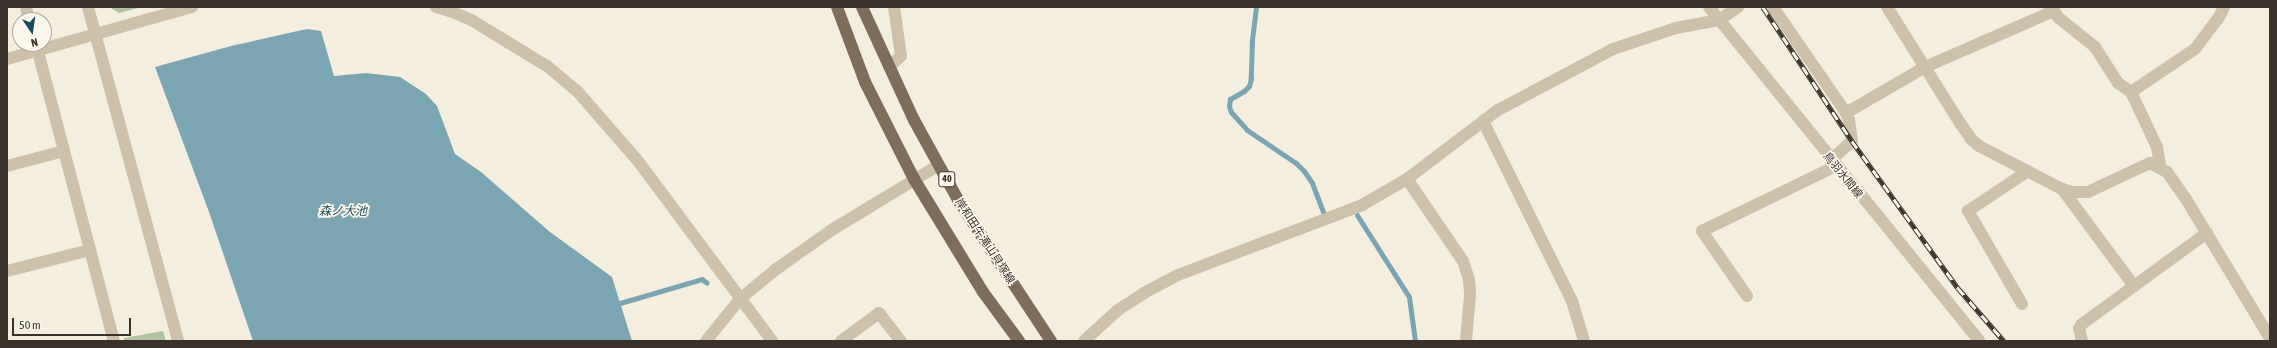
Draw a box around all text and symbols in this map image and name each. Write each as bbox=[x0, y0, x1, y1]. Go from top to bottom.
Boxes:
north arrow bbox=[12, 12, 52, 52]
text: N bbox=[30, 36, 39, 49]
street label: 鳥羽水間線 bbox=[1821, 149, 1865, 201]
road number: 40 bbox=[938, 171, 956, 187]
street label: 岸和田牛滝山貝塚線 bbox=[953, 196, 1017, 286]
water label: 森ノ大池 bbox=[319, 205, 367, 219]
scale bar bbox=[14, 310, 133, 336]
text: 50 m bbox=[19, 318, 41, 332]

